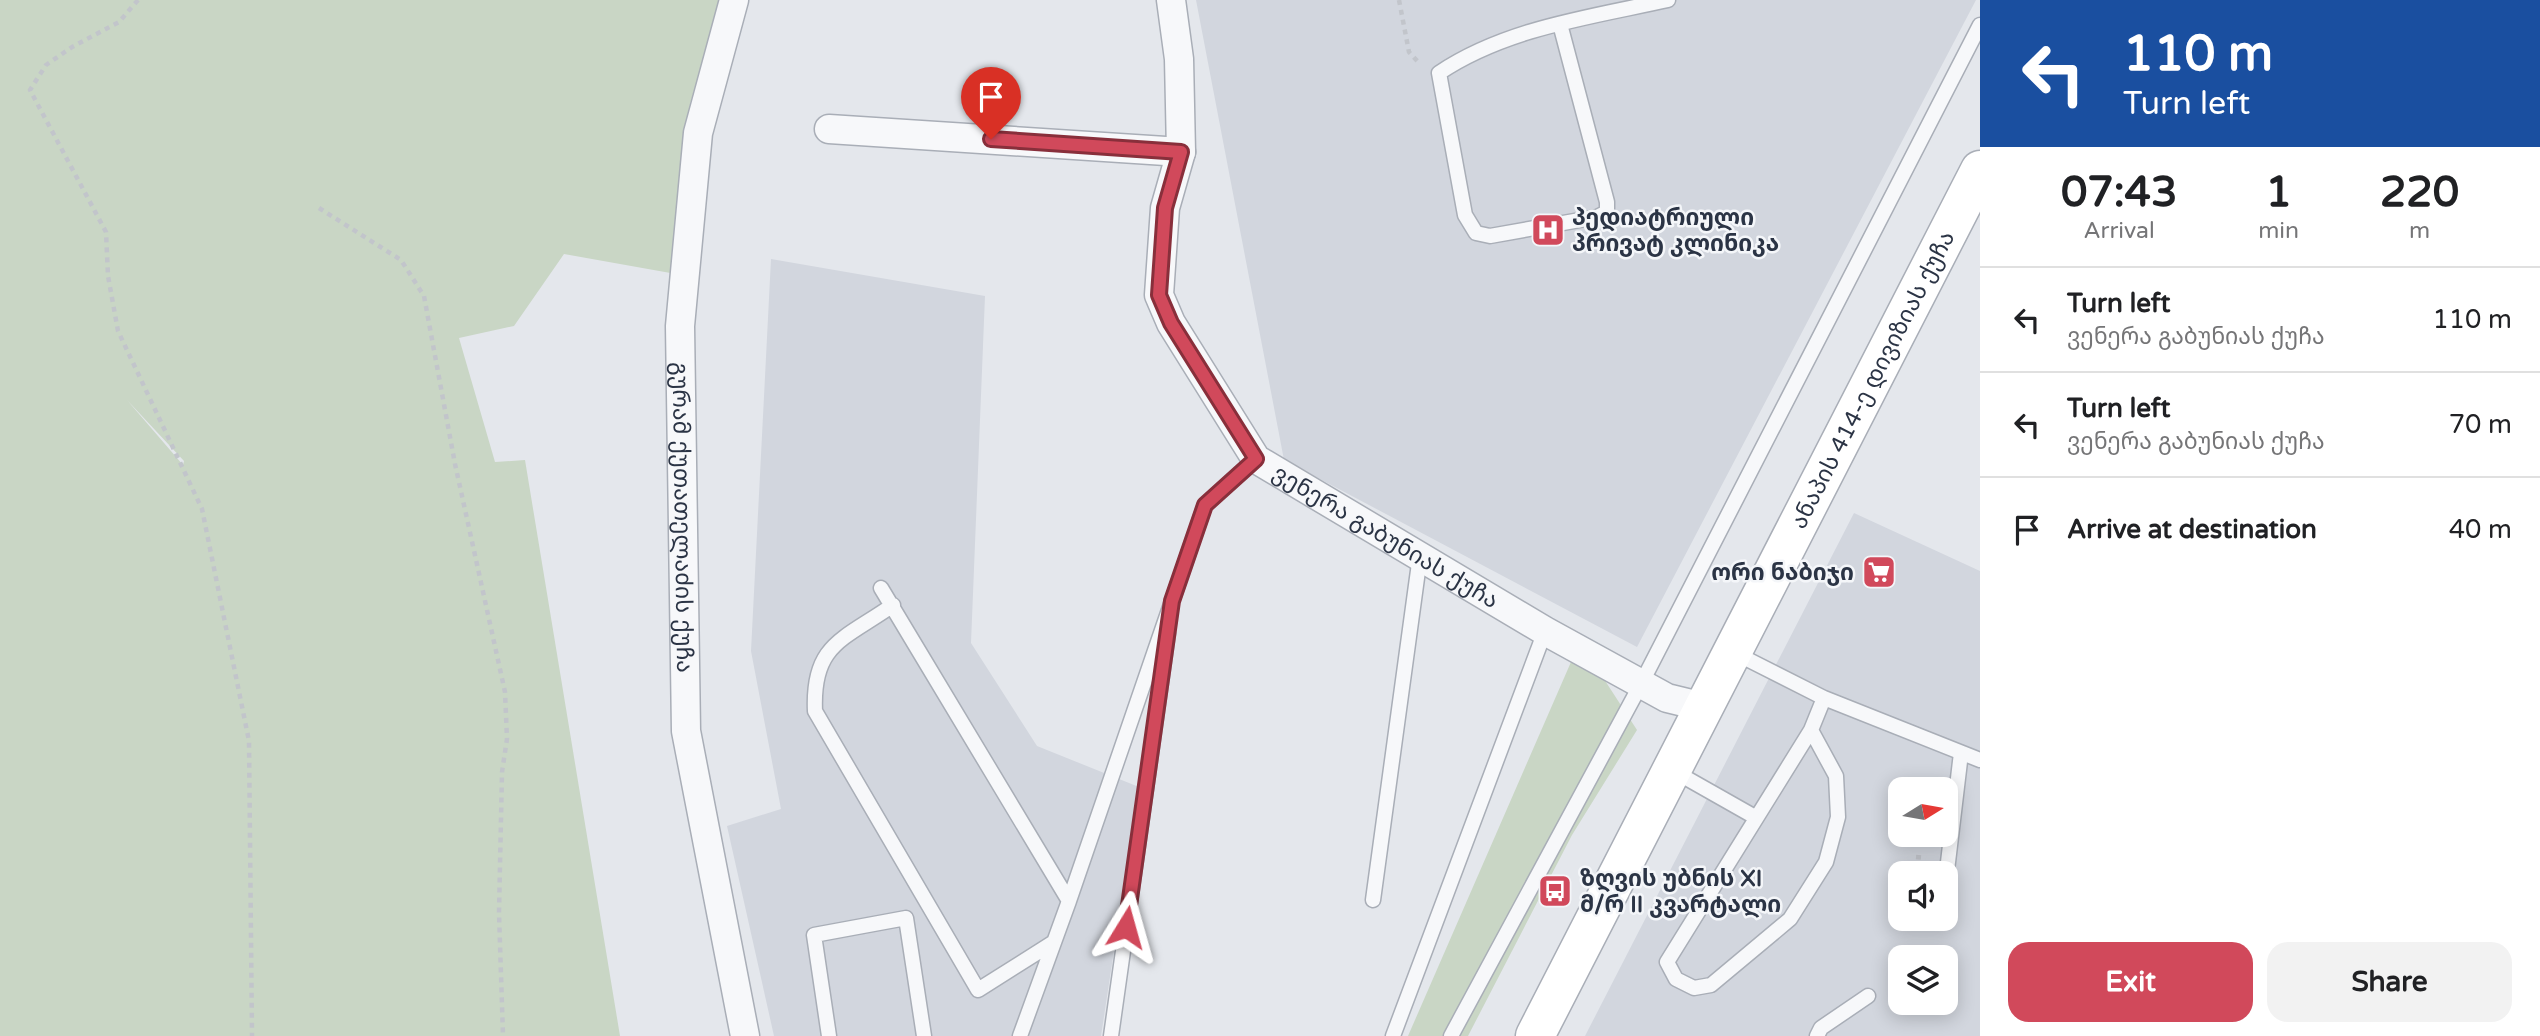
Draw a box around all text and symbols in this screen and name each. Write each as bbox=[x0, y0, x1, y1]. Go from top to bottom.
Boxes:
text: 110 m bbox=[2123, 25, 2273, 84]
icon: left bbox=[2008, 28, 2099, 119]
pin bbox=[961, 67, 1021, 139]
icon: arrive bbox=[972, 78, 1010, 116]
text: Turn left bbox=[2123, 85, 2250, 123]
text: 07:43 bbox=[2061, 167, 2177, 218]
text: 1 bbox=[2265, 167, 2292, 218]
text: 220 bbox=[2380, 167, 2459, 218]
place label: პედიატრიული პრივატ კლინიკა bbox=[1572, 204, 1779, 258]
hospital icon: პედიატრიული პრივატ კლინიკა bbox=[1529, 211, 1567, 249]
text: Arrival bbox=[2084, 217, 2155, 245]
text: min bbox=[2258, 217, 2299, 245]
text: m bbox=[2409, 217, 2430, 245]
street label: ანაპის 414-ე დივიზიას ქუჩა bbox=[1785, 226, 1961, 534]
text: Turn left bbox=[2067, 288, 2170, 319]
icon: left bbox=[2008, 301, 2046, 339]
text: 110 m bbox=[2432, 304, 2512, 335]
text: ვენერა გაბუნიას ქუჩა bbox=[2067, 323, 2325, 351]
street label: გურამ ქუთათელაძის ქუჩა bbox=[666, 362, 698, 673]
text: Turn left bbox=[2067, 393, 2170, 424]
icon: left bbox=[2008, 406, 2046, 444]
text: 70 m bbox=[2449, 409, 2512, 440]
text: ვენერა გაბუნიას ქუჩა bbox=[2067, 428, 2325, 456]
street label: ვენერა გაბუნიას ქუჩა bbox=[1267, 459, 1503, 615]
icon: arrive bbox=[2008, 511, 2046, 549]
text: Arrive at destination bbox=[2067, 514, 2317, 545]
text: 40 m bbox=[2449, 514, 2512, 545]
supermarket icon: ორი ნაბიჯი bbox=[1860, 553, 1898, 591]
place label: ორი ნაბიჯი bbox=[1711, 559, 1854, 587]
north arrow bbox=[1888, 777, 1958, 847]
map controls bbox=[1888, 777, 1958, 1015]
button: sound bbox=[1888, 861, 1958, 931]
place label: ზღვის უბნის XI მ/რ II კვარტალი bbox=[1580, 865, 1781, 919]
bus stop icon: ზღვის უბნის XI მ/რ II კვარტალი bbox=[1536, 872, 1574, 910]
position arrow bbox=[1089, 890, 1163, 964]
button: Exit bbox=[2008, 942, 2253, 1022]
button: Share bbox=[2267, 942, 2512, 1022]
button: layers bbox=[1888, 945, 1958, 1015]

